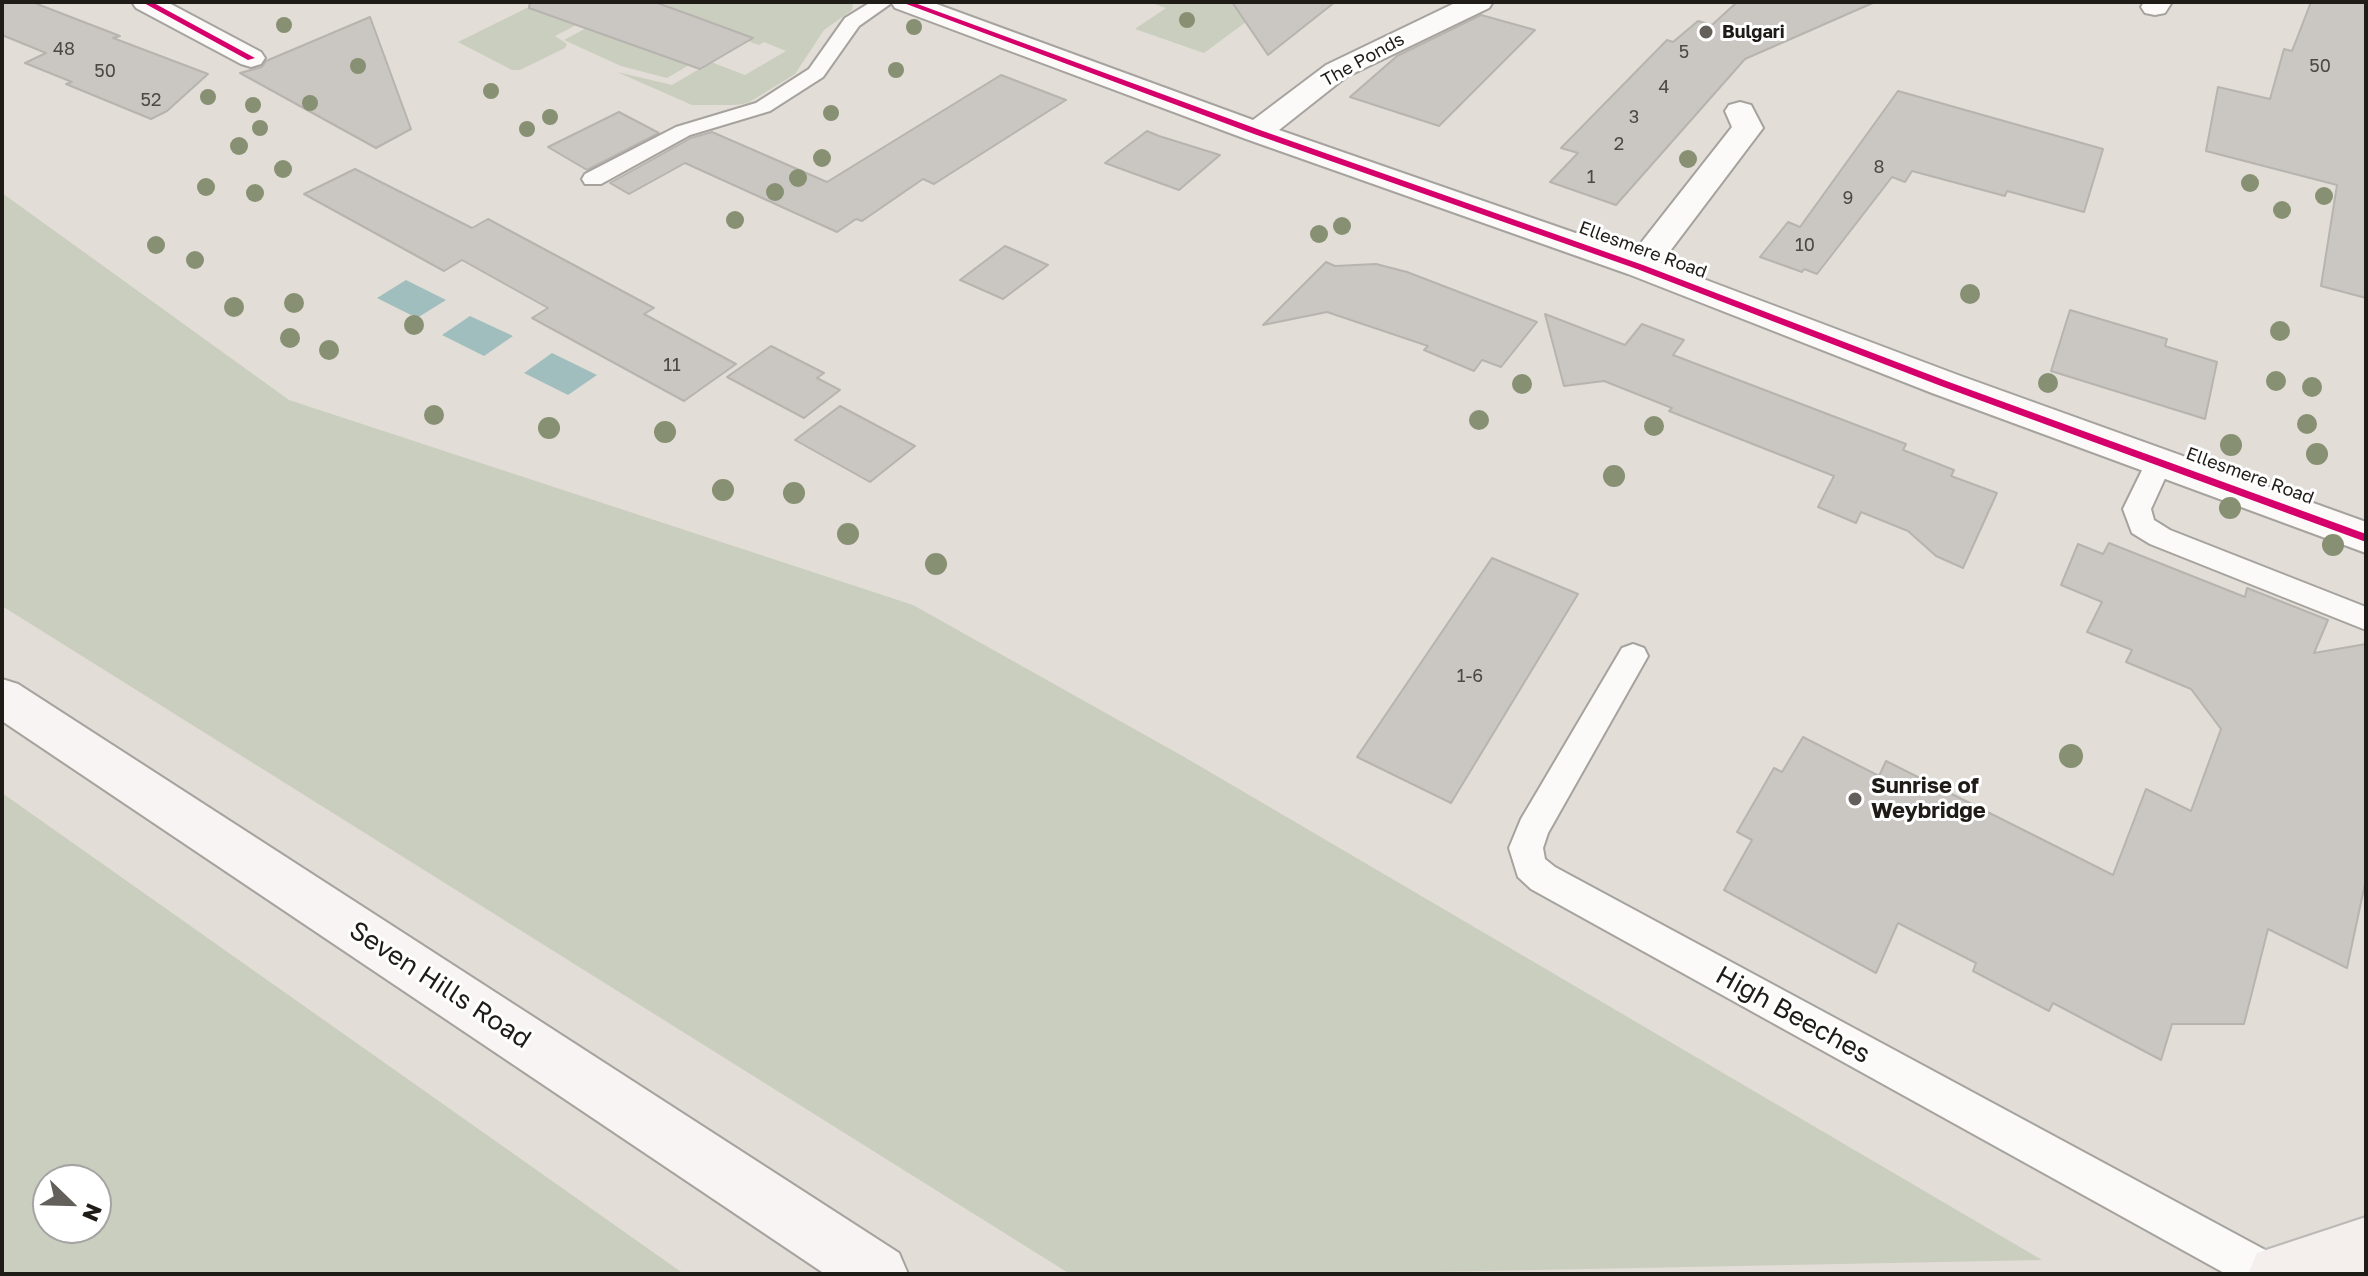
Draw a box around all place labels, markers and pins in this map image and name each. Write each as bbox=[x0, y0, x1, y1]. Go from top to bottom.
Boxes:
place label: Bulgari bbox=[1722, 21, 1785, 43]
marker: Bulgari bbox=[1697, 23, 1715, 41]
place label: Sunrise of Weybridge bbox=[1871, 773, 1986, 824]
marker: Sunrise of Weybridge bbox=[1846, 790, 1864, 808]

